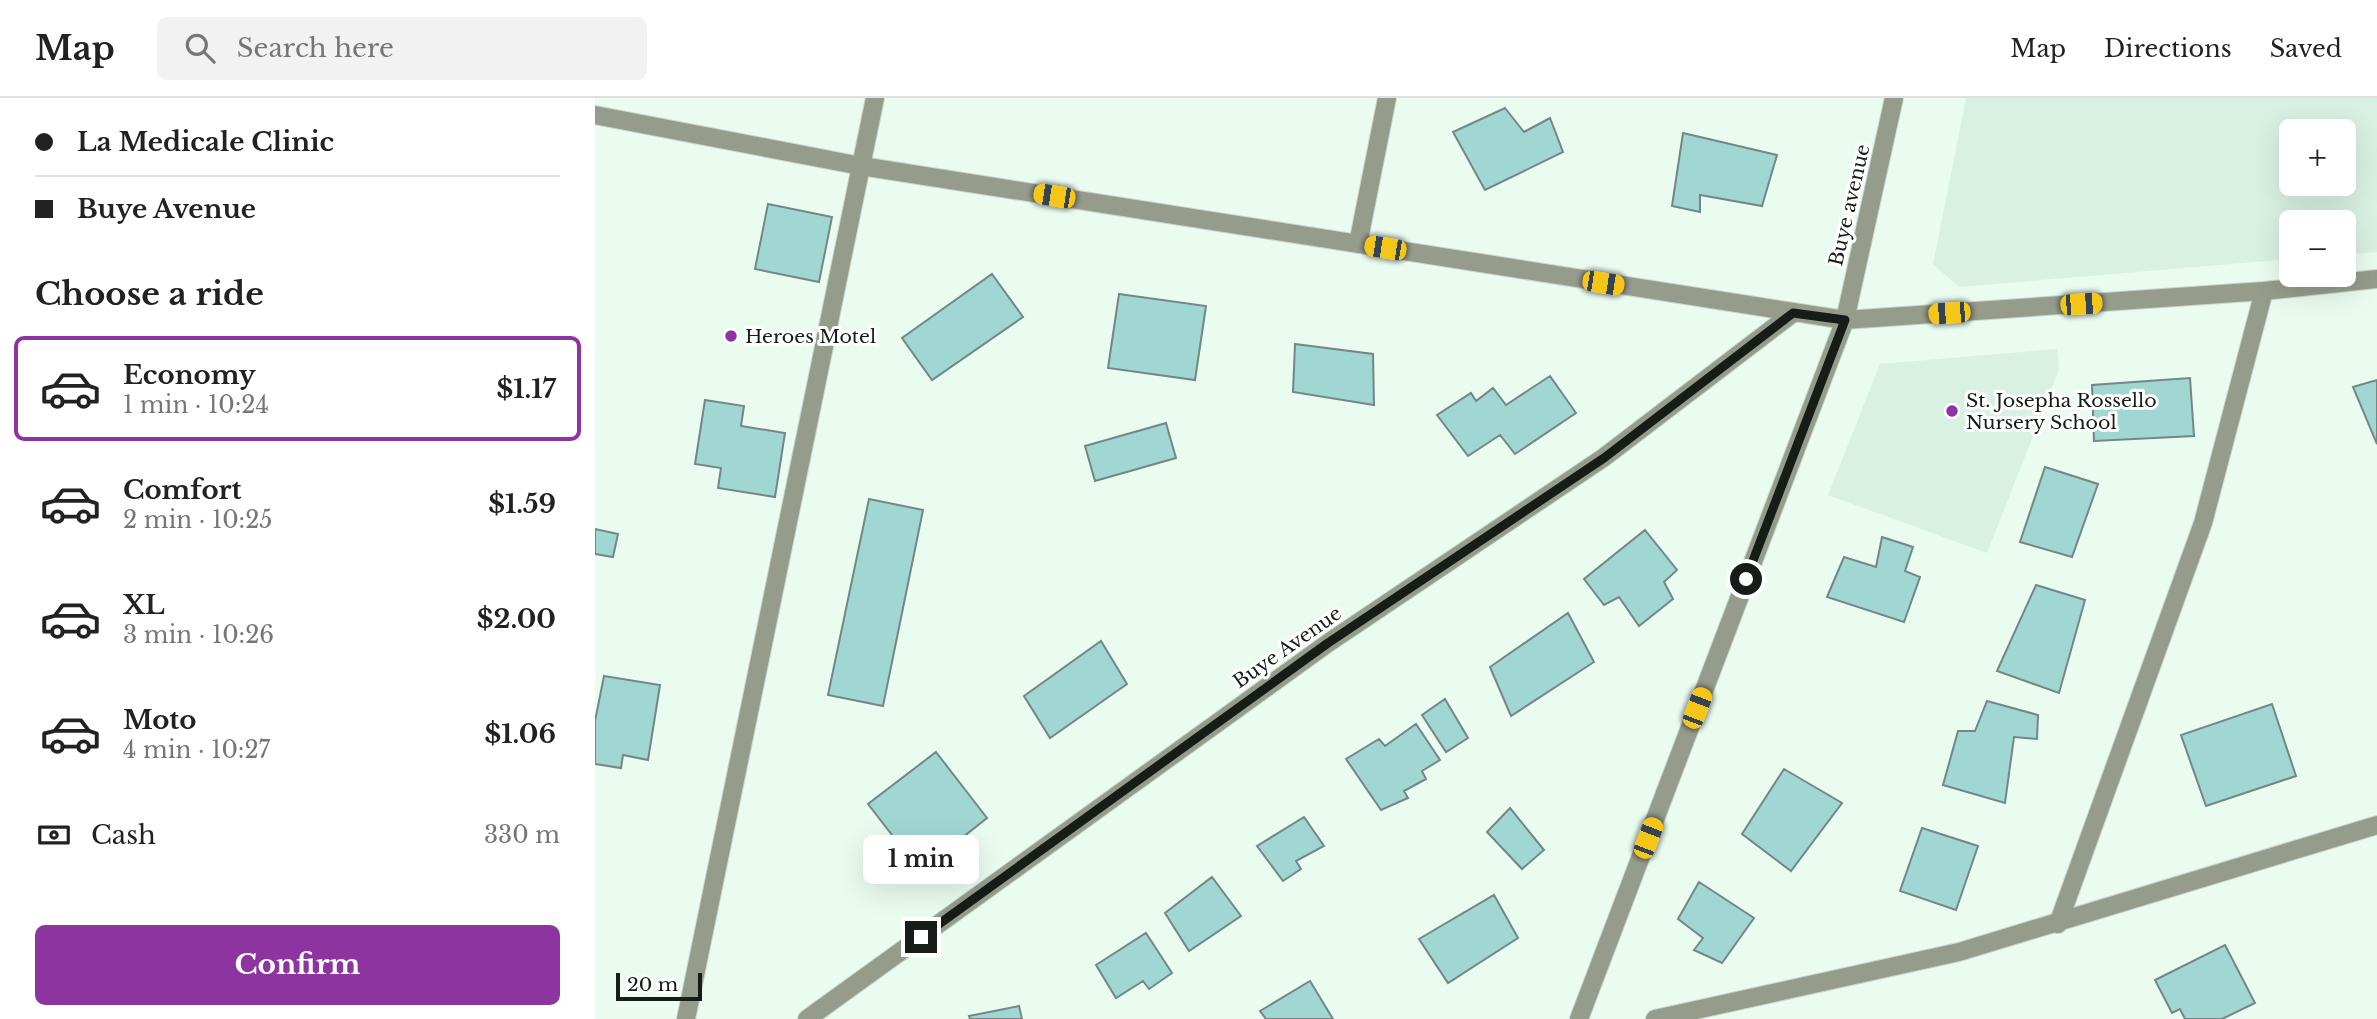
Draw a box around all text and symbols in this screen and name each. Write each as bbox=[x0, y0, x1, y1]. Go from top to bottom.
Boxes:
search box bbox=[157, 17, 647, 80]
text: Map bbox=[35, 28, 115, 69]
icon: search bbox=[181, 29, 219, 67]
text: Search here bbox=[237, 32, 394, 64]
text: Map bbox=[2010, 34, 2066, 63]
text: Directions bbox=[2104, 34, 2232, 63]
text: Saved bbox=[2270, 34, 2342, 63]
map controls bbox=[2279, 119, 2356, 287]
button: + bbox=[2279, 119, 2356, 196]
text: La Medicale Clinic bbox=[77, 126, 334, 158]
street label: Buye avenue bbox=[1824, 142, 1875, 268]
car bbox=[1032, 182, 1077, 210]
text: Buye Avenue bbox=[77, 193, 256, 225]
button: − bbox=[2279, 210, 2356, 287]
car bbox=[1363, 234, 1408, 262]
car bbox=[1581, 269, 1626, 297]
text: Choose a ride bbox=[35, 274, 264, 314]
car bbox=[2060, 292, 2103, 316]
car bbox=[1928, 301, 1971, 325]
place label: Heroes Motel bbox=[745, 325, 876, 348]
marker: Heroes Motel bbox=[723, 328, 739, 344]
icon: car bbox=[39, 357, 102, 420]
text: Economy bbox=[123, 359, 256, 391]
text: $1.17 bbox=[496, 373, 556, 405]
place label: St. Josepha Rossello Nursery School bbox=[1966, 389, 2157, 434]
text: 1 min · 10:24 bbox=[123, 391, 269, 419]
marker: St. Josepha Rossello Nursery School bbox=[1944, 403, 1960, 419]
icon: car bbox=[39, 472, 102, 535]
text: Comfort bbox=[123, 474, 241, 506]
text: $1.59 bbox=[488, 488, 556, 520]
text: 2 min · 10:25 bbox=[123, 506, 272, 534]
route start bbox=[1730, 563, 1762, 595]
icon: car bbox=[39, 587, 102, 650]
text: XL bbox=[123, 589, 165, 621]
street label: Buye Avenue bbox=[1229, 602, 1346, 693]
text: $2.00 bbox=[477, 603, 556, 635]
text: 3 min · 10:26 bbox=[123, 621, 274, 649]
car bbox=[1680, 685, 1715, 731]
icon: car bbox=[39, 702, 102, 765]
text: Moto bbox=[123, 704, 196, 736]
text: $1.06 bbox=[485, 718, 556, 750]
text: 4 min · 10:27 bbox=[123, 736, 270, 764]
car bbox=[1631, 815, 1666, 861]
icon: cash bbox=[35, 816, 73, 854]
text: Cash bbox=[91, 819, 156, 851]
text: 330 m bbox=[484, 821, 560, 849]
callout: 1 min bbox=[863, 836, 979, 884]
text: 1 min bbox=[888, 845, 954, 873]
route end bbox=[905, 921, 937, 953]
button: Confirm bbox=[35, 925, 560, 1005]
scale bar bbox=[616, 970, 702, 1002]
text: 20 m bbox=[627, 973, 678, 996]

